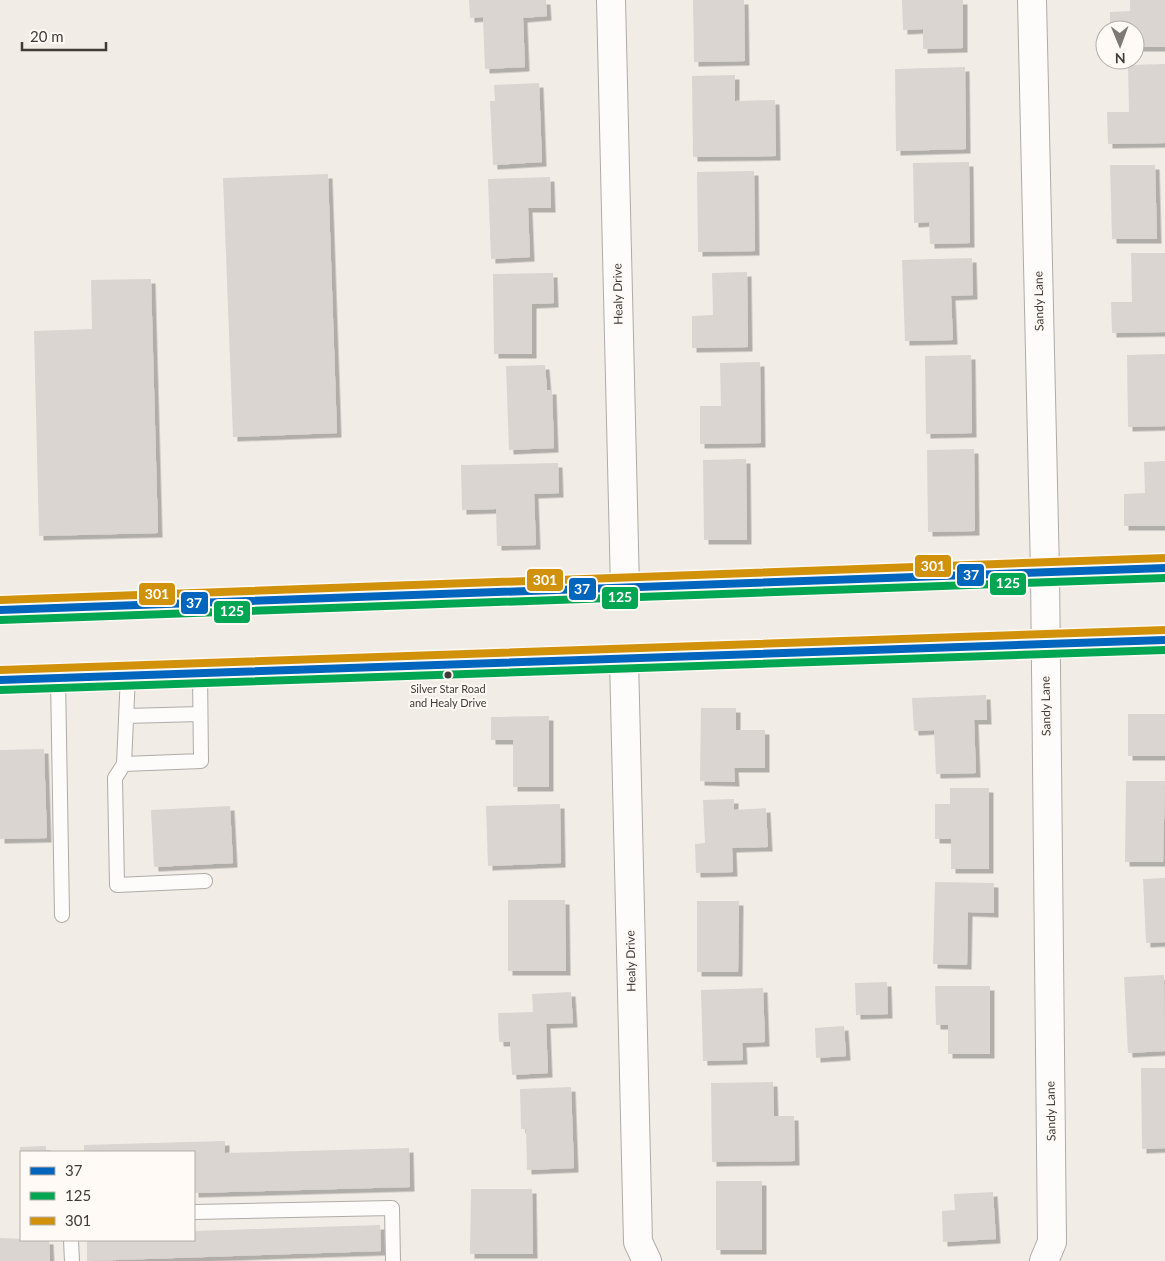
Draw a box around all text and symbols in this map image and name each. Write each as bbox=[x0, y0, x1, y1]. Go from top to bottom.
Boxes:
scale bar bbox=[22, 20, 106, 52]
north arrow bbox=[1095, 20, 1145, 70]
text: 20 m bbox=[30, 27, 64, 45]
text: N bbox=[1115, 50, 1126, 67]
street label: Healy Drive bbox=[609, 263, 626, 325]
street label: Sandy Lane bbox=[1030, 271, 1047, 331]
line badge: 301 bbox=[914, 554, 952, 578]
text: 301 bbox=[921, 557, 945, 574]
line badge: 37 bbox=[956, 563, 985, 587]
text: 37 bbox=[963, 566, 979, 583]
line badge: 301 bbox=[526, 568, 564, 592]
text: 301 bbox=[533, 571, 557, 588]
line badge: 125 bbox=[989, 572, 1027, 596]
text: 125 bbox=[996, 574, 1020, 591]
line badge: 37 bbox=[568, 577, 597, 601]
text: 37 bbox=[574, 580, 590, 597]
line badge: 301 bbox=[138, 582, 176, 606]
text: 301 bbox=[145, 585, 169, 602]
line badge: 125 bbox=[601, 586, 639, 610]
text: 125 bbox=[608, 588, 632, 605]
line badge: 37 bbox=[180, 591, 209, 615]
text: 37 bbox=[186, 594, 202, 611]
line badge: 125 bbox=[213, 600, 251, 624]
text: 125 bbox=[220, 602, 244, 619]
marker: Silver Star Road and Healy Drive bbox=[443, 670, 453, 680]
street label: Sandy Lane bbox=[1037, 676, 1054, 736]
place label: Silver Star Road and Healy Drive bbox=[409, 682, 487, 709]
street label: Healy Drive bbox=[622, 930, 639, 992]
street label: Sandy Lane bbox=[1042, 1081, 1059, 1141]
legend bbox=[20, 1151, 195, 1241]
text: 37 bbox=[65, 1161, 83, 1179]
text: 125 bbox=[65, 1186, 91, 1204]
text: 301 bbox=[65, 1211, 91, 1229]

